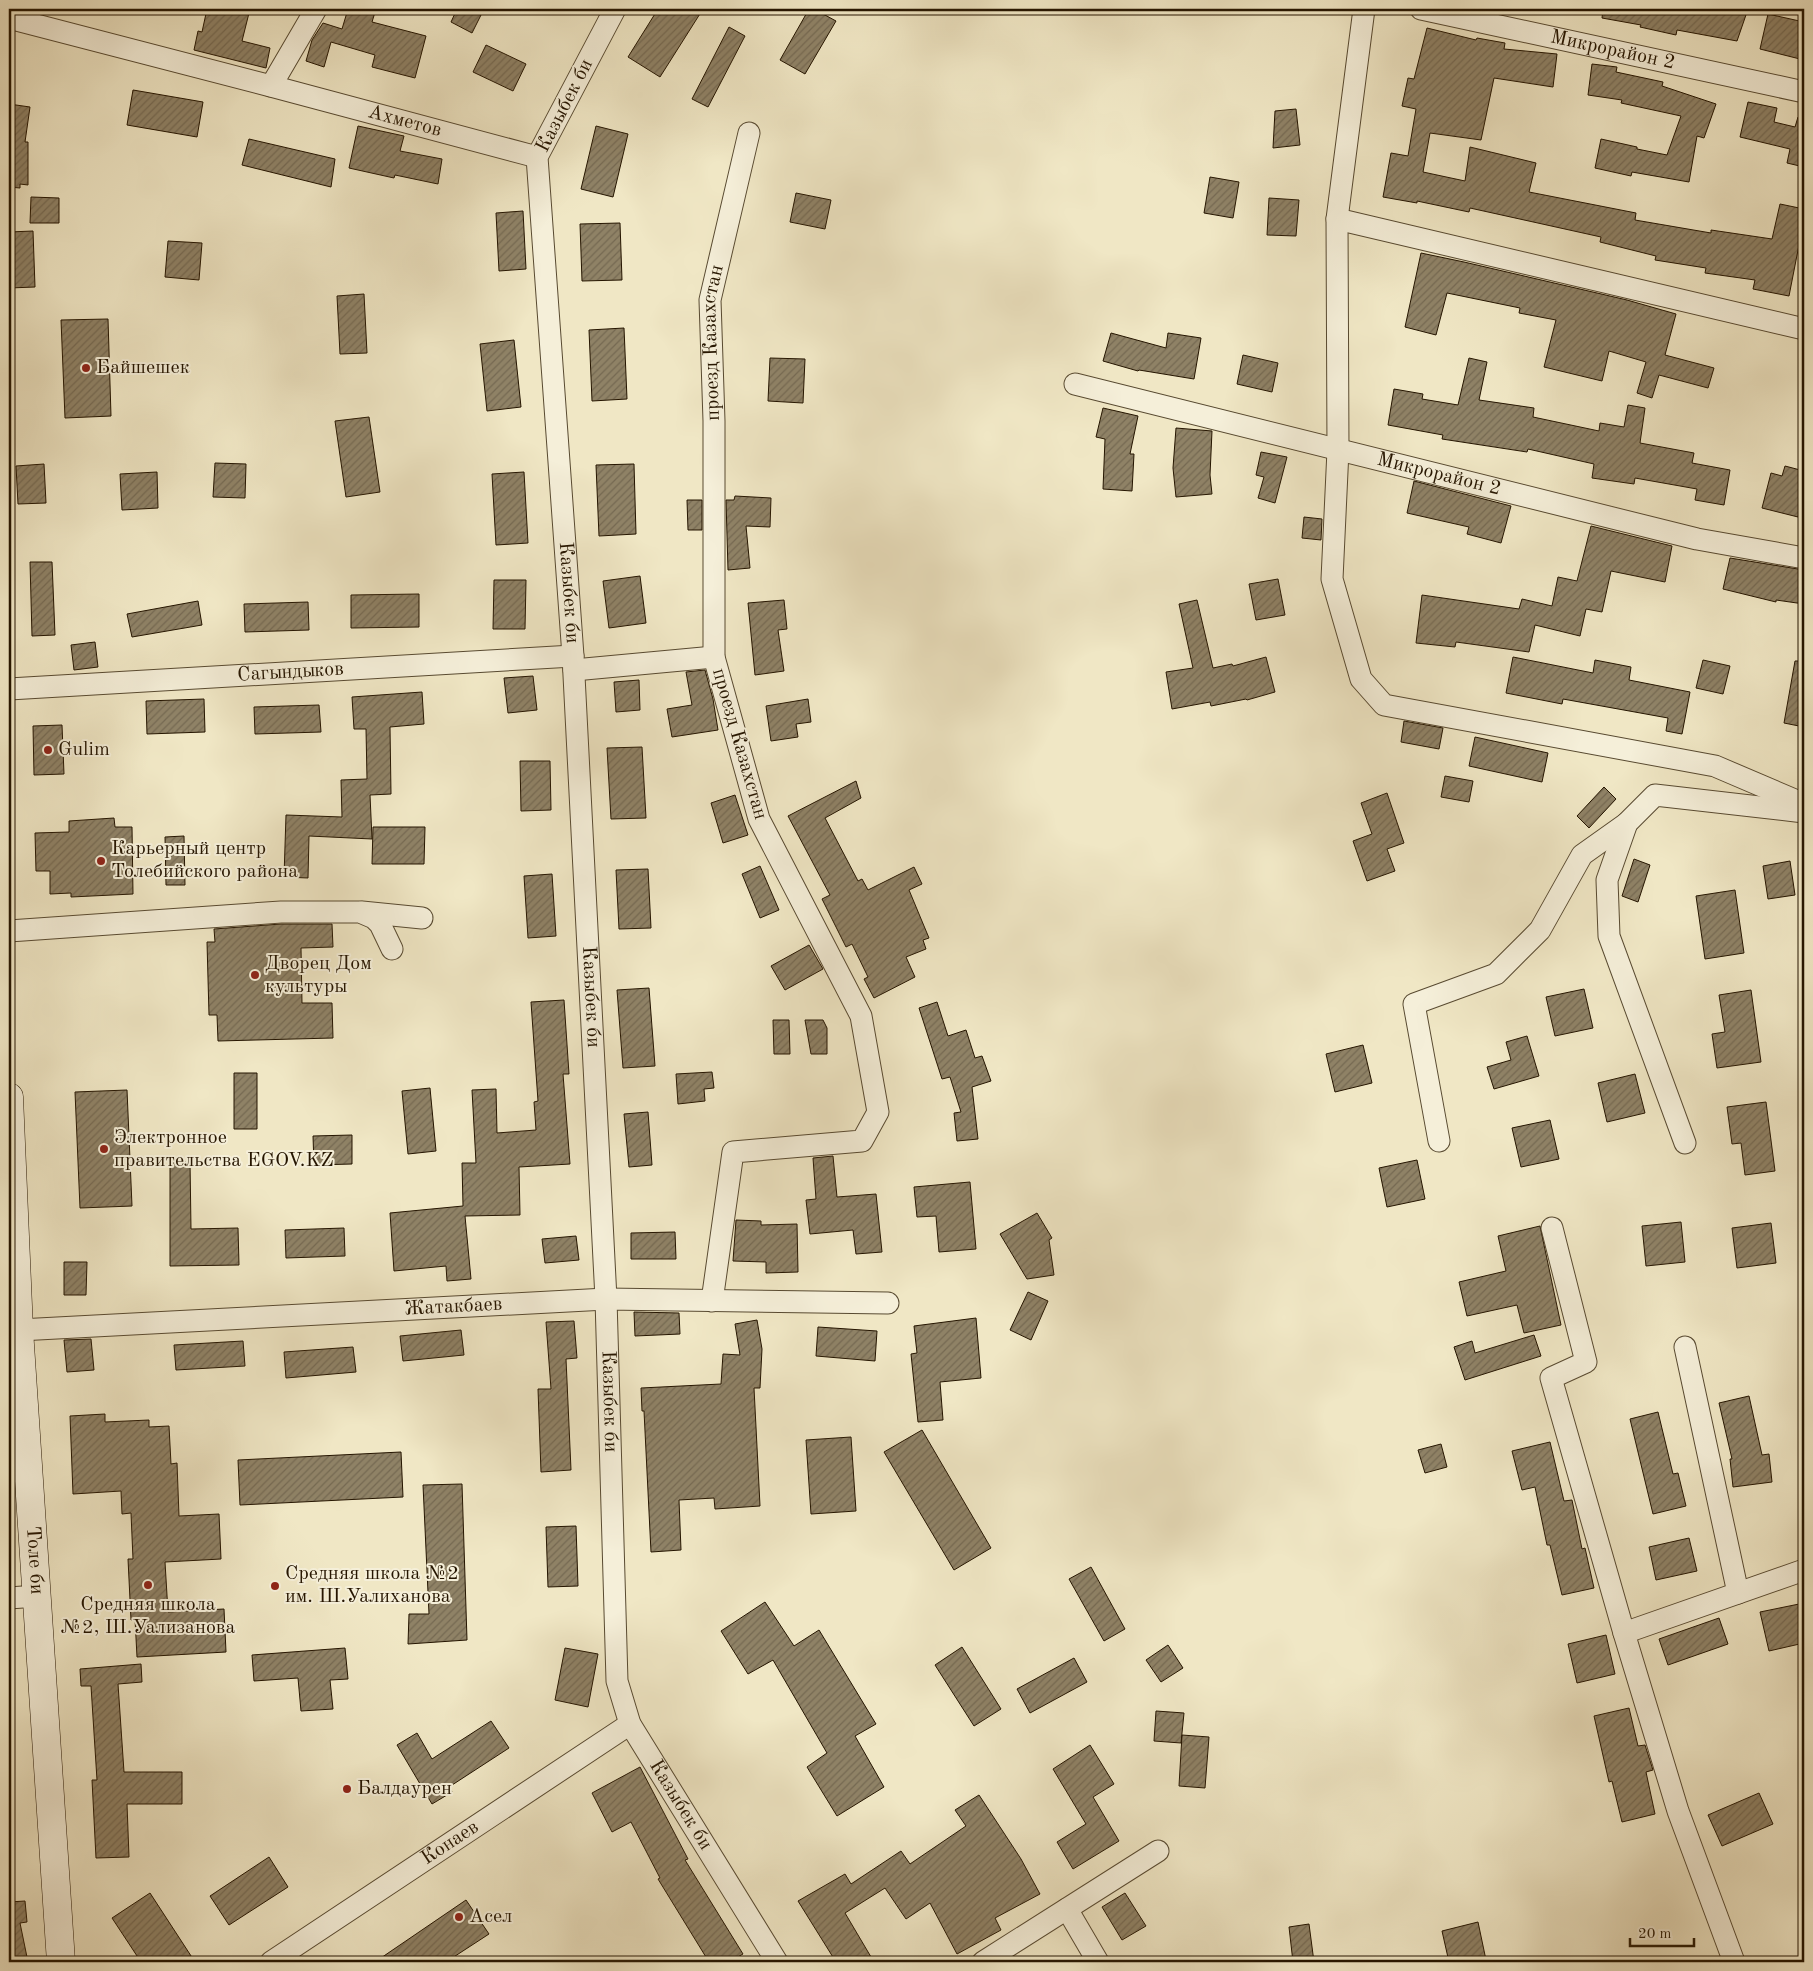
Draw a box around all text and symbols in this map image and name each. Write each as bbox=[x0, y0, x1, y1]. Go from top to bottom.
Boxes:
street label: Микрорайон 2 bbox=[1548, 27, 1677, 74]
street label: Казыбек би bbox=[533, 56, 597, 156]
street label: Ахметов bbox=[366, 102, 444, 141]
street label: проезд Казахстан bbox=[699, 263, 728, 421]
place label: Байшешек bbox=[96, 358, 190, 378]
marker: Байшешек bbox=[80, 362, 92, 374]
street label: Микрорайон 2 bbox=[1375, 450, 1503, 500]
street label: Казыбек би bbox=[555, 541, 582, 644]
street label: Сагындыков bbox=[237, 659, 344, 686]
street label: проезд Казахстан bbox=[708, 666, 770, 822]
place label: Gulim bbox=[58, 740, 110, 760]
marker: Gulim bbox=[42, 744, 54, 756]
place label: Карьерный центр Толебийского района bbox=[111, 839, 298, 882]
marker: Карьерный центр Толебийского района bbox=[95, 855, 107, 867]
street label: Казыбек би bbox=[578, 946, 603, 1048]
place label: Дворец Дом культуры bbox=[265, 954, 372, 997]
marker: Дворец Дом культуры bbox=[249, 969, 261, 981]
place label: Электронное правительства EGOV.KZ bbox=[114, 1128, 334, 1171]
marker: Электронное правительства EGOV.KZ bbox=[98, 1143, 110, 1155]
street label: Жатакбаев bbox=[404, 1294, 503, 1320]
street label: Казыбек би bbox=[597, 1350, 620, 1453]
street label: Толе би bbox=[22, 1525, 47, 1595]
place label: Средняя школа №2 им. Ш.Уалиханова bbox=[285, 1564, 459, 1607]
marker: Средняя школа №2, Ш.Уализанова bbox=[142, 1579, 154, 1591]
marker: Средняя школа №2 им. Ш.Уалиханова bbox=[269, 1580, 281, 1592]
place label: Средняя школа №2, Ш.Уализанова bbox=[61, 1595, 235, 1638]
street label: Казыбек би bbox=[645, 1757, 715, 1854]
place label: Балдаурен bbox=[357, 1779, 452, 1799]
marker: Балдаурен bbox=[341, 1783, 353, 1795]
street label: Конаев bbox=[418, 1817, 482, 1869]
place label: Асел bbox=[469, 1907, 512, 1927]
marker: Асел bbox=[453, 1911, 465, 1923]
scale bar bbox=[1630, 1916, 1694, 1948]
text: 20 m bbox=[1638, 1927, 1672, 1942]

